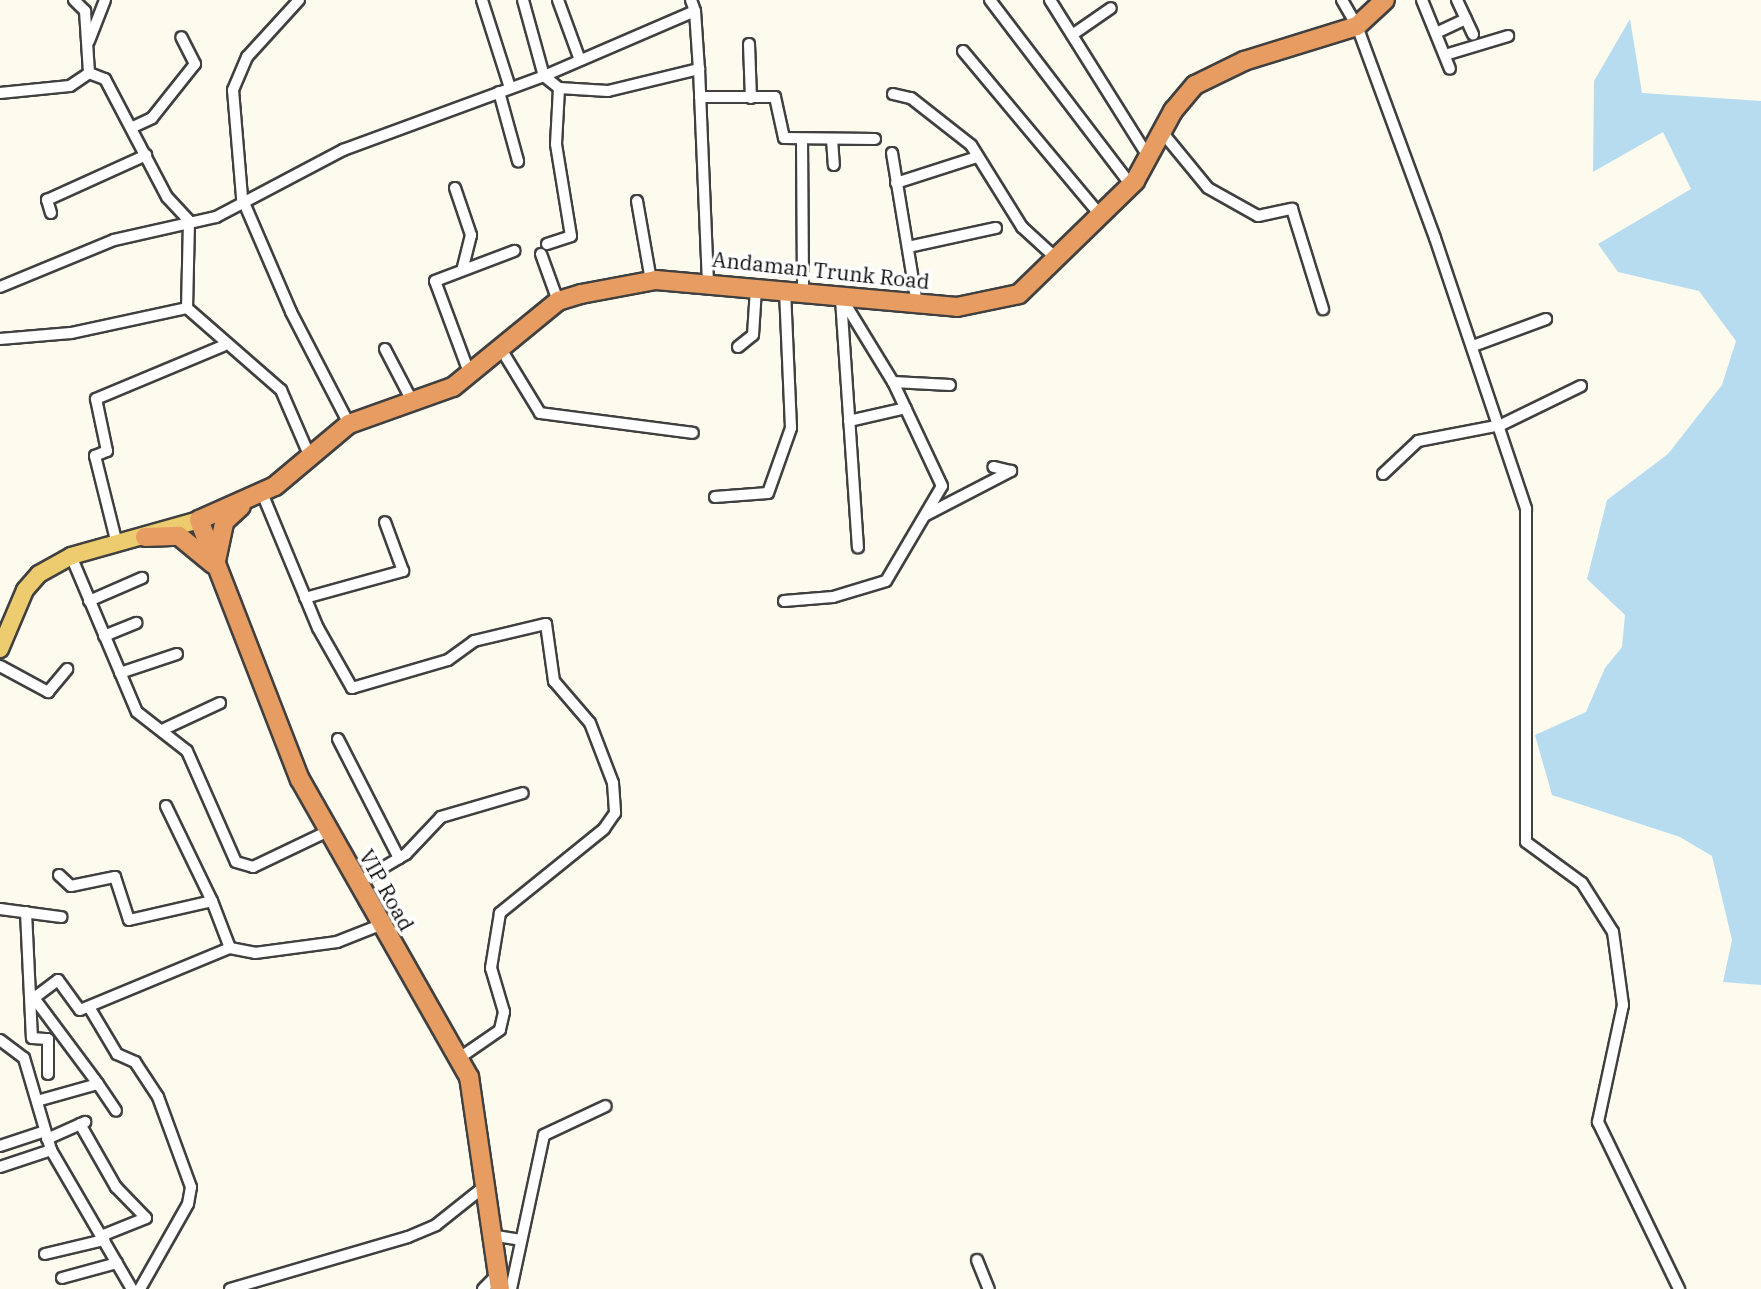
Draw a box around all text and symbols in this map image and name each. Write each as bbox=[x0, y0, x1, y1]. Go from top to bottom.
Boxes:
street label: Andaman Trunk Road bbox=[711, 246, 931, 294]
street label: VIP Road bbox=[354, 845, 420, 935]

